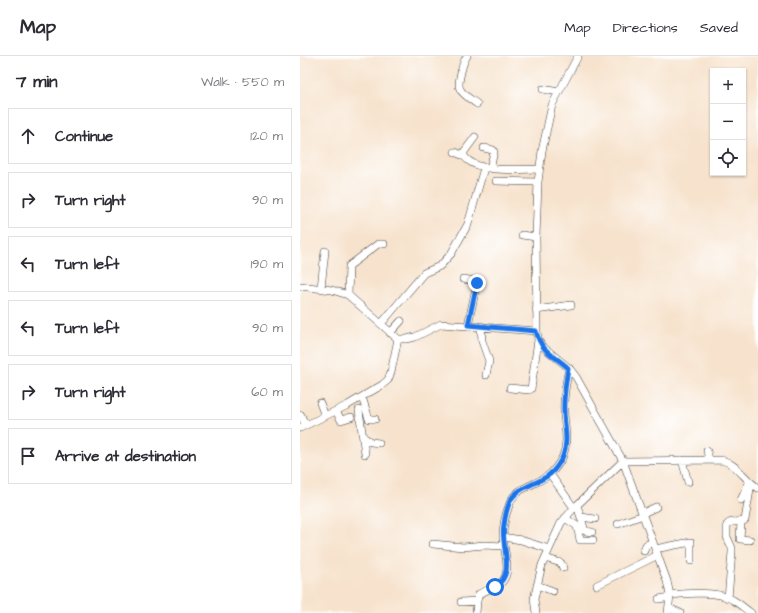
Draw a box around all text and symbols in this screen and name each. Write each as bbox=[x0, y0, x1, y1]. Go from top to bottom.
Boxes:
text: Map bbox=[20, 14, 56, 41]
text: Map bbox=[564, 18, 591, 38]
text: Directions bbox=[613, 18, 678, 38]
text: Saved bbox=[700, 18, 738, 38]
map controls bbox=[710, 68, 746, 176]
button: + bbox=[710, 68, 746, 104]
text: 7 min bbox=[16, 70, 58, 94]
text: Walk · 550 m bbox=[201, 73, 284, 91]
button: − bbox=[710, 104, 746, 140]
icon: ahead bbox=[17, 125, 39, 147]
text: Continue bbox=[55, 126, 113, 147]
text: 120 m bbox=[250, 127, 283, 145]
button: locate bbox=[710, 140, 746, 176]
icon: right bbox=[17, 189, 39, 211]
text: Turn right bbox=[55, 190, 126, 211]
text: 90 m bbox=[252, 191, 283, 209]
icon: left bbox=[17, 253, 39, 275]
text: Turn left bbox=[55, 254, 119, 275]
text: 190 m bbox=[250, 255, 283, 273]
route end bbox=[468, 274, 486, 292]
icon: left bbox=[17, 317, 39, 339]
text: Turn left bbox=[55, 318, 119, 339]
text: 90 m bbox=[252, 319, 283, 337]
icon: right bbox=[17, 381, 39, 403]
text: Turn right bbox=[55, 382, 126, 403]
text: 60 m bbox=[251, 383, 283, 401]
icon: arrive bbox=[17, 445, 39, 467]
text: Arrive at destination bbox=[55, 446, 196, 467]
route start bbox=[486, 578, 504, 596]

